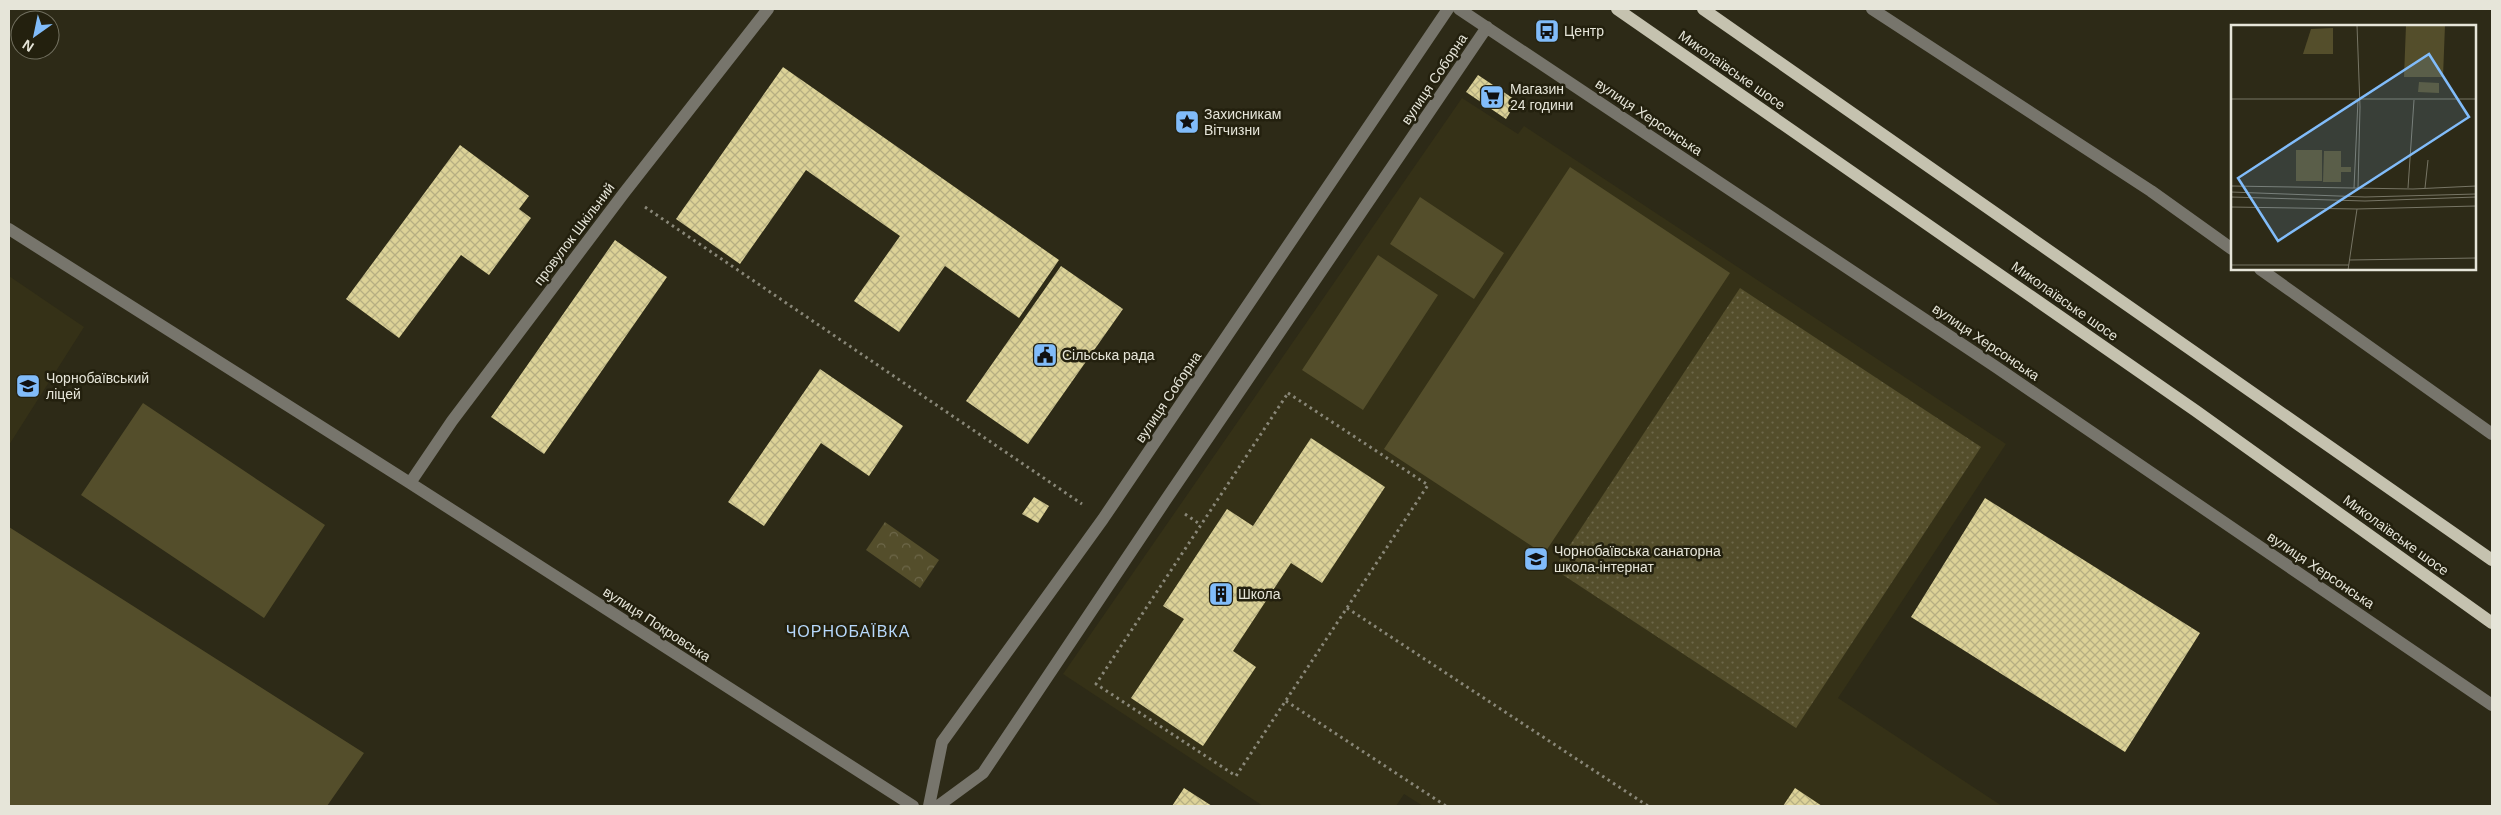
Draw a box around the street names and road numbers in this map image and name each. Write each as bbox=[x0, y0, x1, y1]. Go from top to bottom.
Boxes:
street label: Миколаївське шосе bbox=[1676, 27, 1789, 113]
street label: вулиця Соборна bbox=[1398, 30, 1470, 128]
street label: вулиця Херсонська bbox=[1593, 75, 1706, 159]
street label: провулок Шкільний bbox=[530, 180, 618, 288]
street label: Миколаївське шосе bbox=[2009, 258, 2122, 344]
street label: вулиця Херсонська bbox=[1930, 300, 2043, 384]
street label: вулиця Соборна bbox=[1132, 348, 1204, 446]
street label: Миколаївське шосе bbox=[2340, 491, 2452, 579]
street label: вулиця Херсонська bbox=[2265, 528, 2378, 612]
street label: вулиця Покровська bbox=[600, 583, 714, 665]

